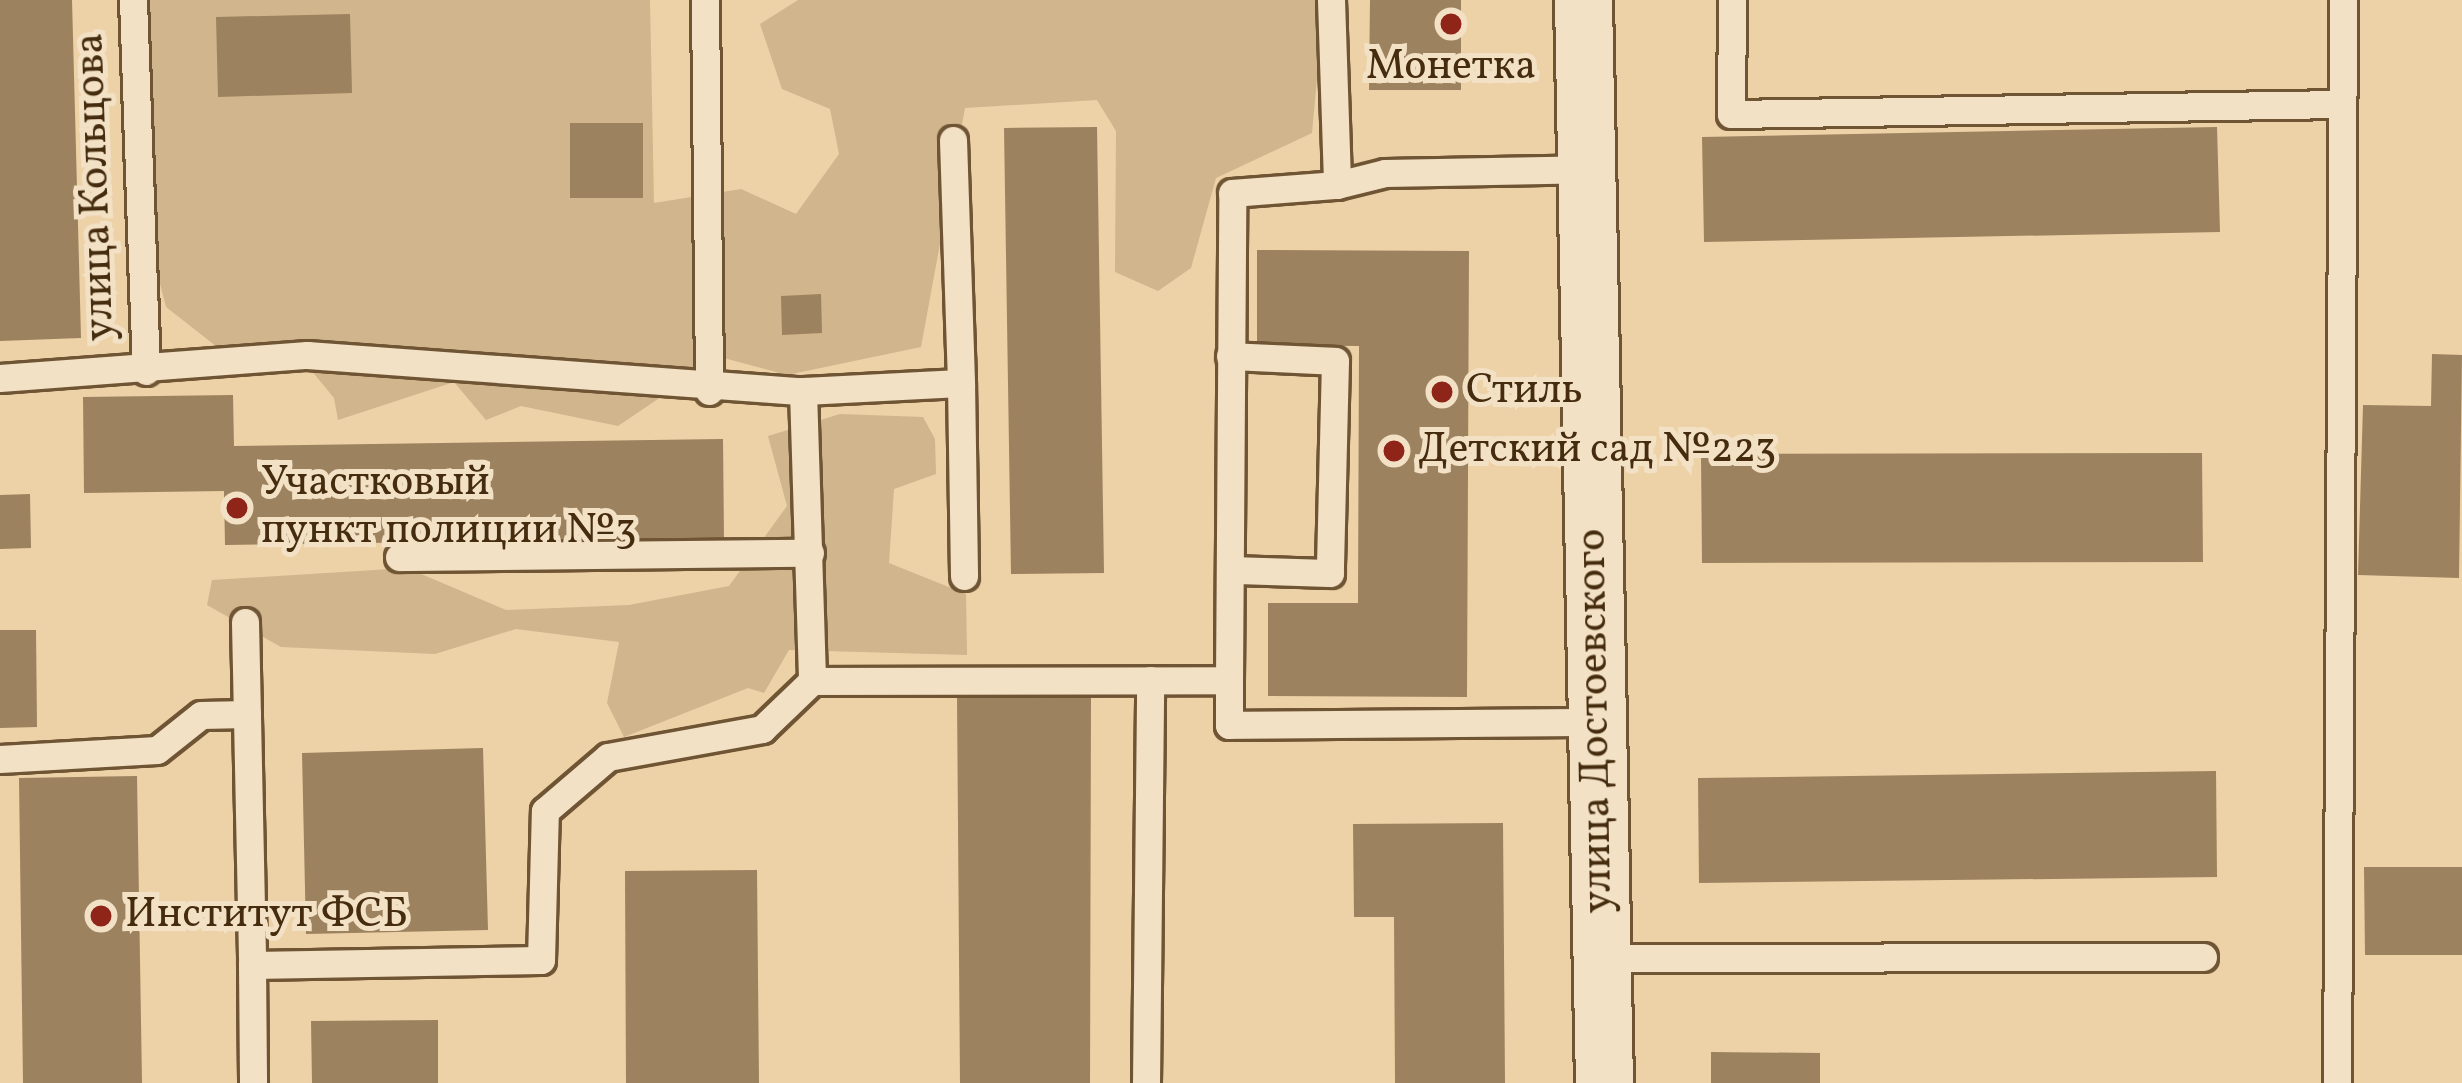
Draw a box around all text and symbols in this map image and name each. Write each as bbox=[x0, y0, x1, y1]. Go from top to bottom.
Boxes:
marker: Монетка bbox=[1438, 11, 1464, 37]
street label: улица Кольцова bbox=[66, 32, 128, 342]
place label: Монетка bbox=[1366, 43, 1536, 93]
place label: Стиль bbox=[1466, 367, 1583, 417]
marker: Стиль bbox=[1429, 379, 1455, 405]
place label: Детский сад №223 bbox=[1418, 426, 1776, 476]
marker: Детский сад №223 bbox=[1381, 438, 1407, 464]
place label: Участковый пункт полиции №3 bbox=[261, 459, 637, 558]
marker: Участковый пункт полиции №3 bbox=[224, 495, 250, 521]
street label: улица Достоевского bbox=[1568, 528, 1626, 914]
place label: Институт ФСБ bbox=[125, 891, 408, 941]
marker: Институт ФСБ bbox=[88, 903, 114, 929]

